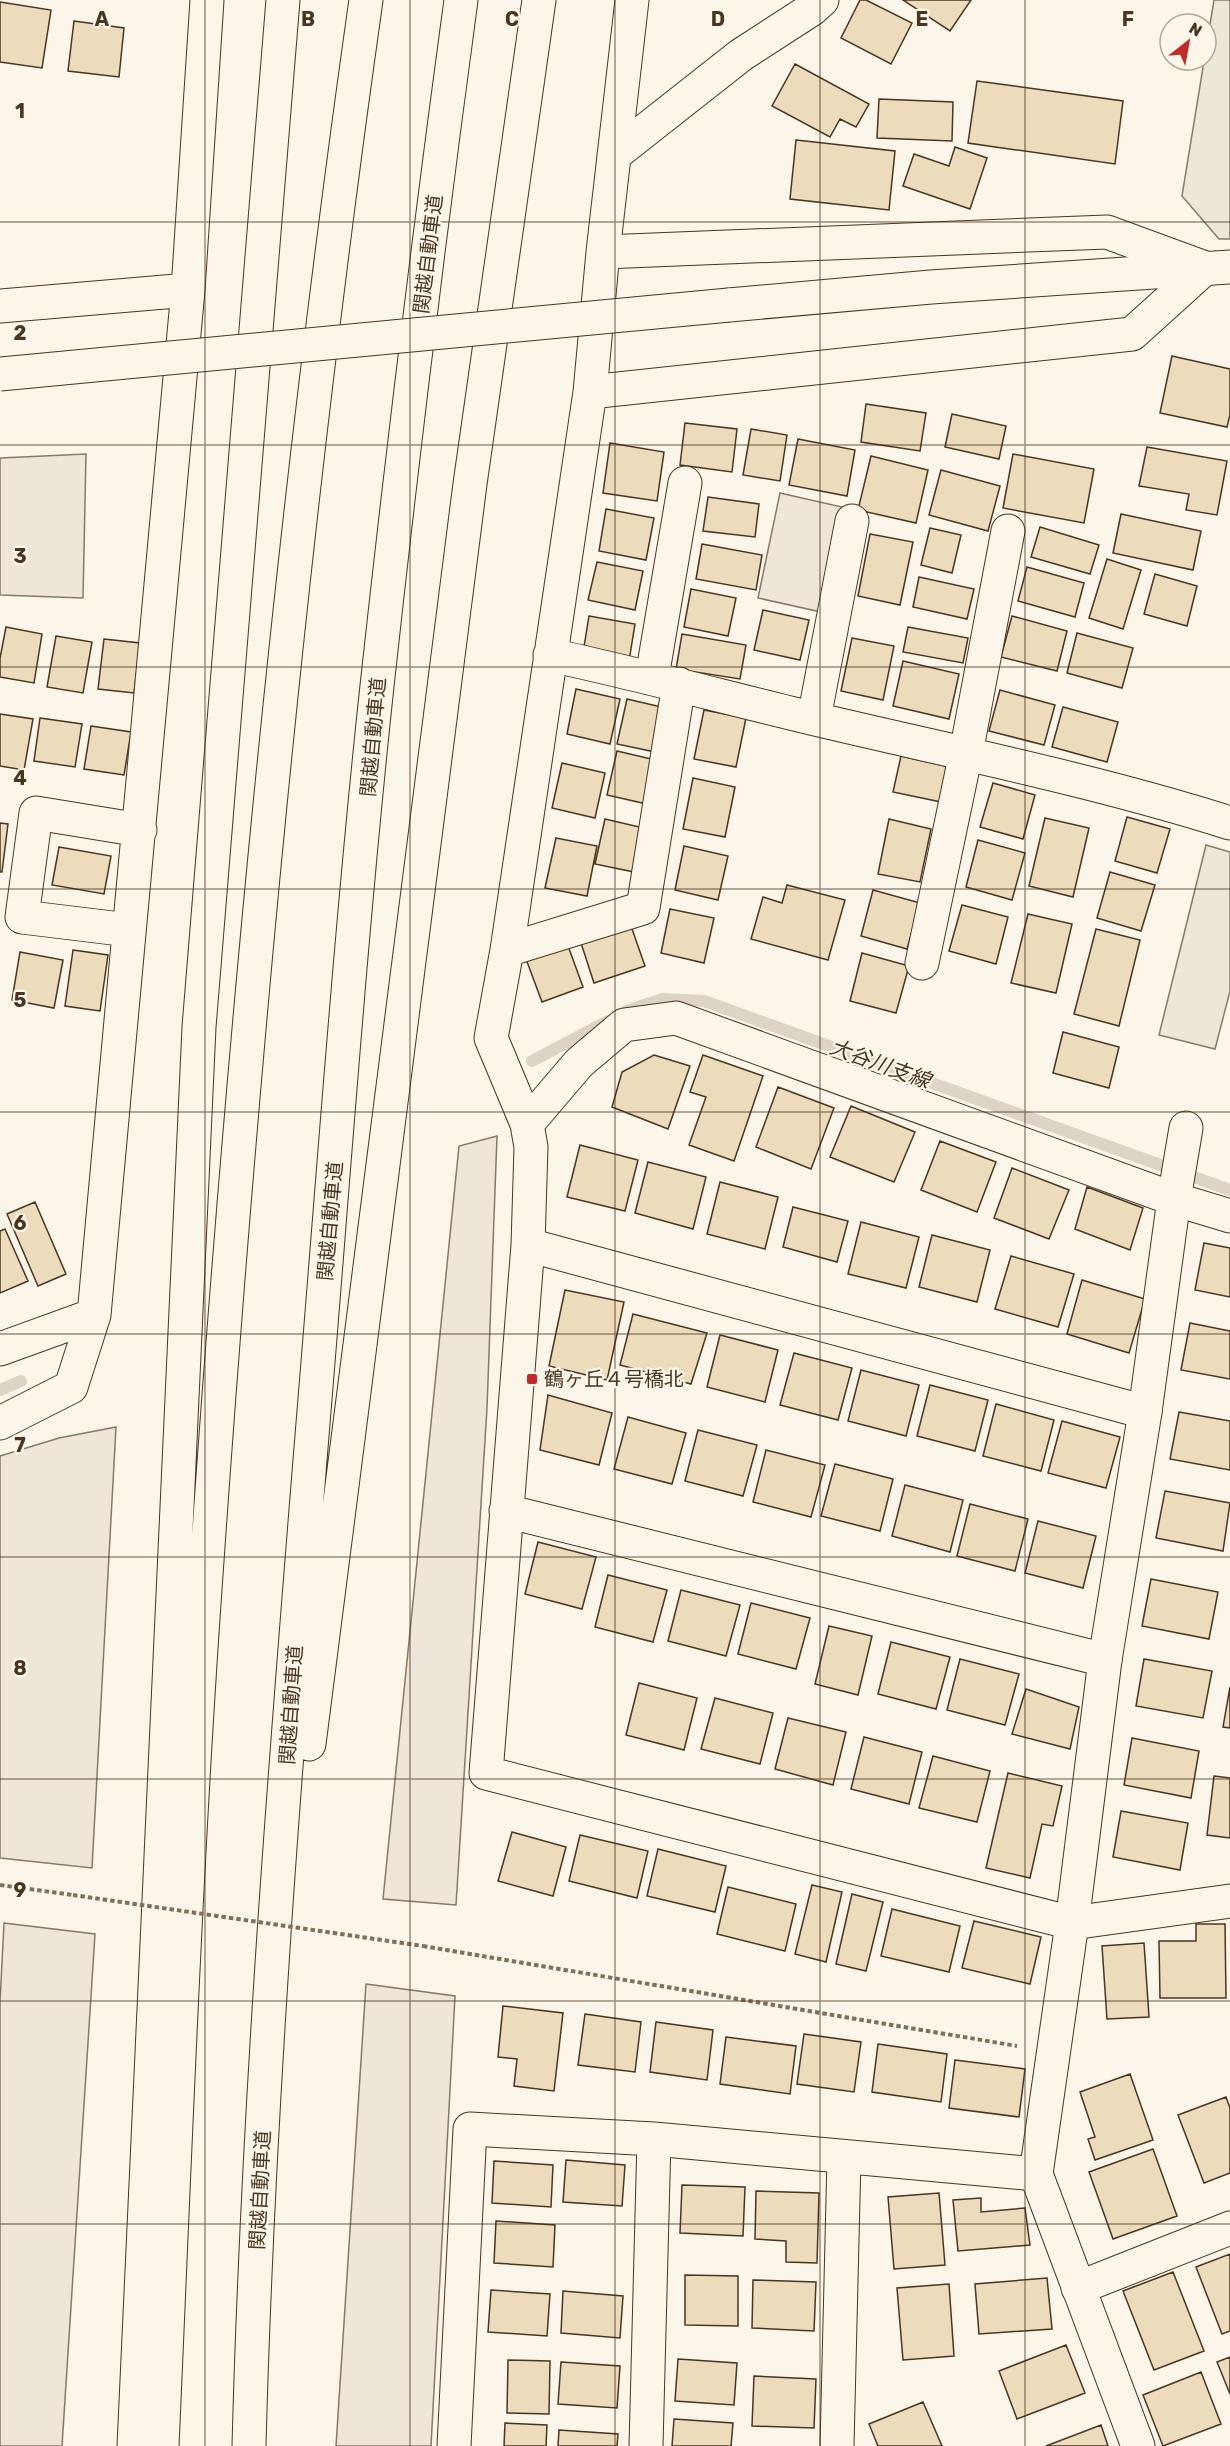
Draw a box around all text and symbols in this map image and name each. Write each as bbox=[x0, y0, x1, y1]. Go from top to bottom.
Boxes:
text: A bbox=[95, 7, 110, 31]
text: B bbox=[301, 7, 315, 31]
text: C bbox=[505, 7, 519, 31]
text: D bbox=[711, 7, 725, 31]
text: E bbox=[916, 7, 928, 31]
text: F bbox=[1122, 7, 1134, 31]
north arrow bbox=[1158, 12, 1218, 72]
text: N bbox=[1186, 18, 1205, 41]
text: 1 bbox=[15, 99, 25, 123]
street label: 関越自動車道 bbox=[409, 193, 447, 315]
text: 2 bbox=[14, 321, 27, 345]
text: 3 bbox=[13, 544, 27, 568]
street label: 関越自動車道 bbox=[356, 676, 390, 798]
text: 4 bbox=[13, 766, 27, 790]
text: 5 bbox=[14, 988, 27, 1012]
water label: 大谷川支線 bbox=[827, 1034, 937, 1094]
street label: 関越自動車道 bbox=[313, 1160, 347, 1282]
text: 6 bbox=[13, 1211, 27, 1235]
place label: 鶴ヶ丘４号橋北 bbox=[544, 1367, 684, 1391]
marker: 鶴ヶ丘４号橋北 bbox=[525, 1372, 539, 1386]
text: 7 bbox=[14, 1433, 26, 1457]
street label: 関越自動車道 bbox=[275, 1644, 307, 1766]
text: 8 bbox=[13, 1656, 27, 1680]
text: 9 bbox=[14, 1878, 27, 1902]
street label: 関越自動車道 bbox=[245, 2129, 275, 2251]

